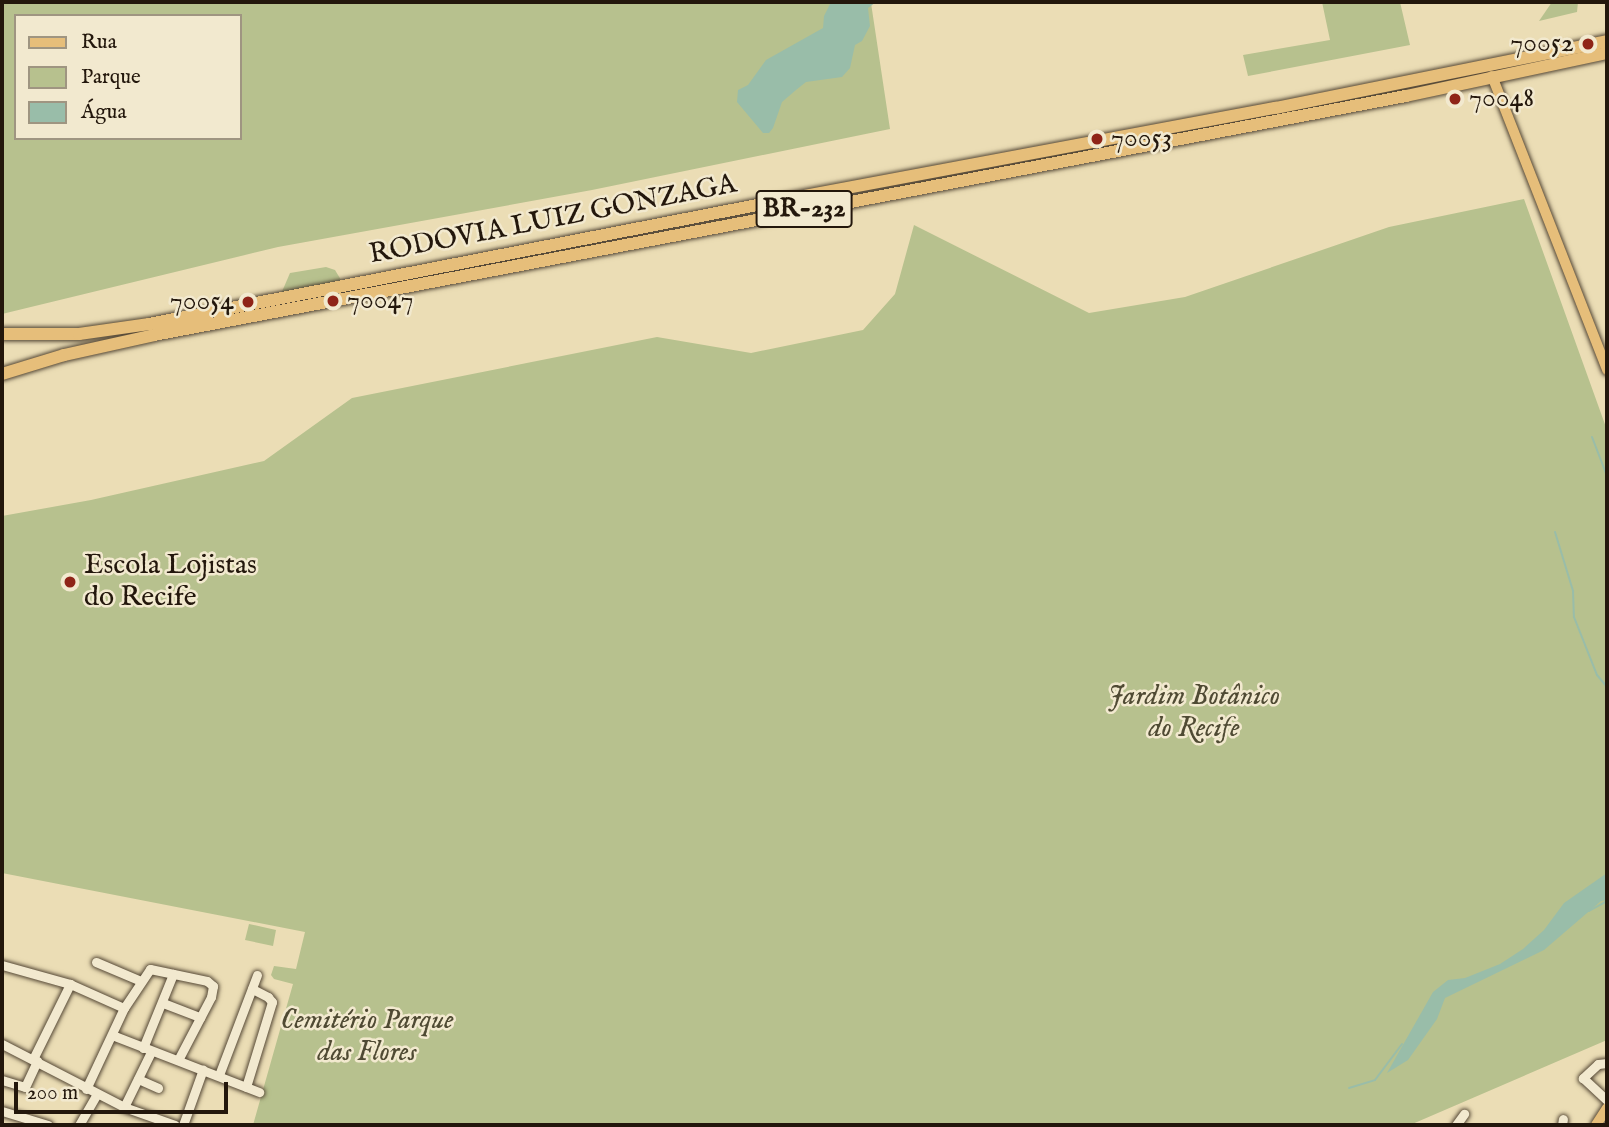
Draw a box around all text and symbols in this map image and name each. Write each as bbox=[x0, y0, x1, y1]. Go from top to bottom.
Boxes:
legend bbox=[14, 14, 242, 140]
place label: 70052 bbox=[1510, 27, 1574, 61]
text: Rua bbox=[81, 29, 117, 56]
marker: 70052 bbox=[1580, 36, 1596, 52]
text: Parque bbox=[81, 64, 141, 91]
place label: 70048 bbox=[1469, 82, 1534, 116]
marker: 70048 bbox=[1447, 91, 1463, 107]
text: Água bbox=[81, 99, 127, 126]
place label: 70053 bbox=[1111, 122, 1172, 156]
marker: 70053 bbox=[1089, 131, 1105, 147]
street label: RODOVIA LUIZ GONZAGA bbox=[366, 168, 740, 272]
road number: BR-232 bbox=[755, 186, 853, 232]
place label: 70047 bbox=[347, 284, 414, 318]
place label: 70054 bbox=[170, 285, 234, 319]
marker: 70047 bbox=[325, 293, 341, 309]
marker: 70054 bbox=[240, 294, 256, 310]
place label: Escola Lojistas do Recife bbox=[84, 549, 257, 615]
marker: Escola Lojistas do Recife bbox=[62, 574, 78, 590]
park label: Jardim Botânico do Recife bbox=[1108, 680, 1280, 746]
park label: Cemitério Parque das Flores bbox=[280, 1004, 454, 1070]
scale bar bbox=[18, 1068, 231, 1112]
text: 200 m bbox=[27, 1080, 78, 1107]

